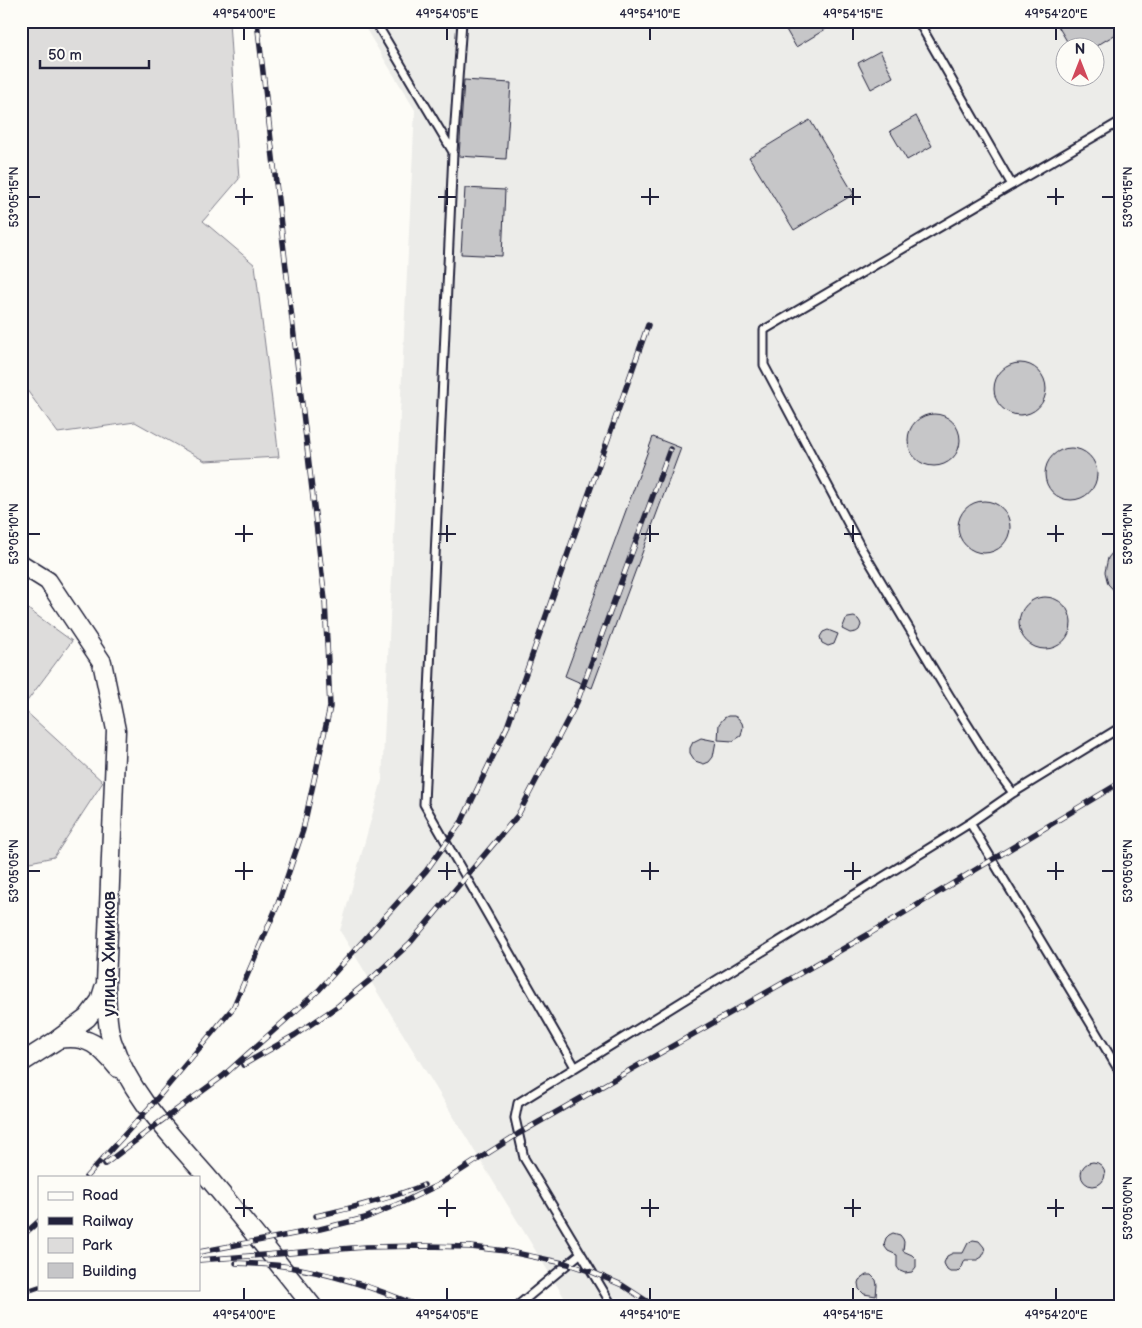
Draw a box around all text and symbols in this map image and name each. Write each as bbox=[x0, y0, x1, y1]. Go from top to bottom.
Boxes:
text: 49°54'00"E bbox=[212, 7, 276, 22]
text: 49°54'05"E bbox=[416, 7, 479, 22]
text: 49°54'10"E bbox=[620, 7, 680, 22]
text: 49°54'15"E bbox=[823, 7, 883, 22]
text: 49°54'20"E bbox=[1024, 7, 1088, 22]
scale bar bbox=[40, 38, 149, 70]
north arrow bbox=[1054, 38, 1104, 88]
text: N bbox=[1075, 41, 1085, 58]
text: 50 m bbox=[48, 46, 82, 65]
text: 53°05'15"N bbox=[7, 166, 22, 228]
text: 53°05'15"N bbox=[1121, 166, 1136, 228]
text: 53°05'10"N bbox=[7, 503, 22, 565]
text: 53°05'10"N bbox=[1121, 503, 1136, 565]
text: 53°05'05"N bbox=[7, 839, 22, 903]
text: 53°05'05"N bbox=[1121, 839, 1136, 903]
street label: улица Химиков bbox=[99, 891, 120, 1017]
legend bbox=[38, 1176, 200, 1290]
text: 53°05'00"N bbox=[1121, 1176, 1136, 1240]
text: Road bbox=[82, 1186, 118, 1205]
text: Railway bbox=[82, 1212, 133, 1231]
text: Park bbox=[82, 1236, 113, 1255]
text: Building bbox=[82, 1262, 137, 1281]
text: 49°54'00"E bbox=[212, 1308, 276, 1323]
text: 49°54'05"E bbox=[416, 1308, 479, 1323]
text: 49°54'10"E bbox=[620, 1308, 680, 1323]
text: 49°54'15"E bbox=[823, 1308, 883, 1323]
text: 49°54'20"E bbox=[1024, 1308, 1088, 1323]

